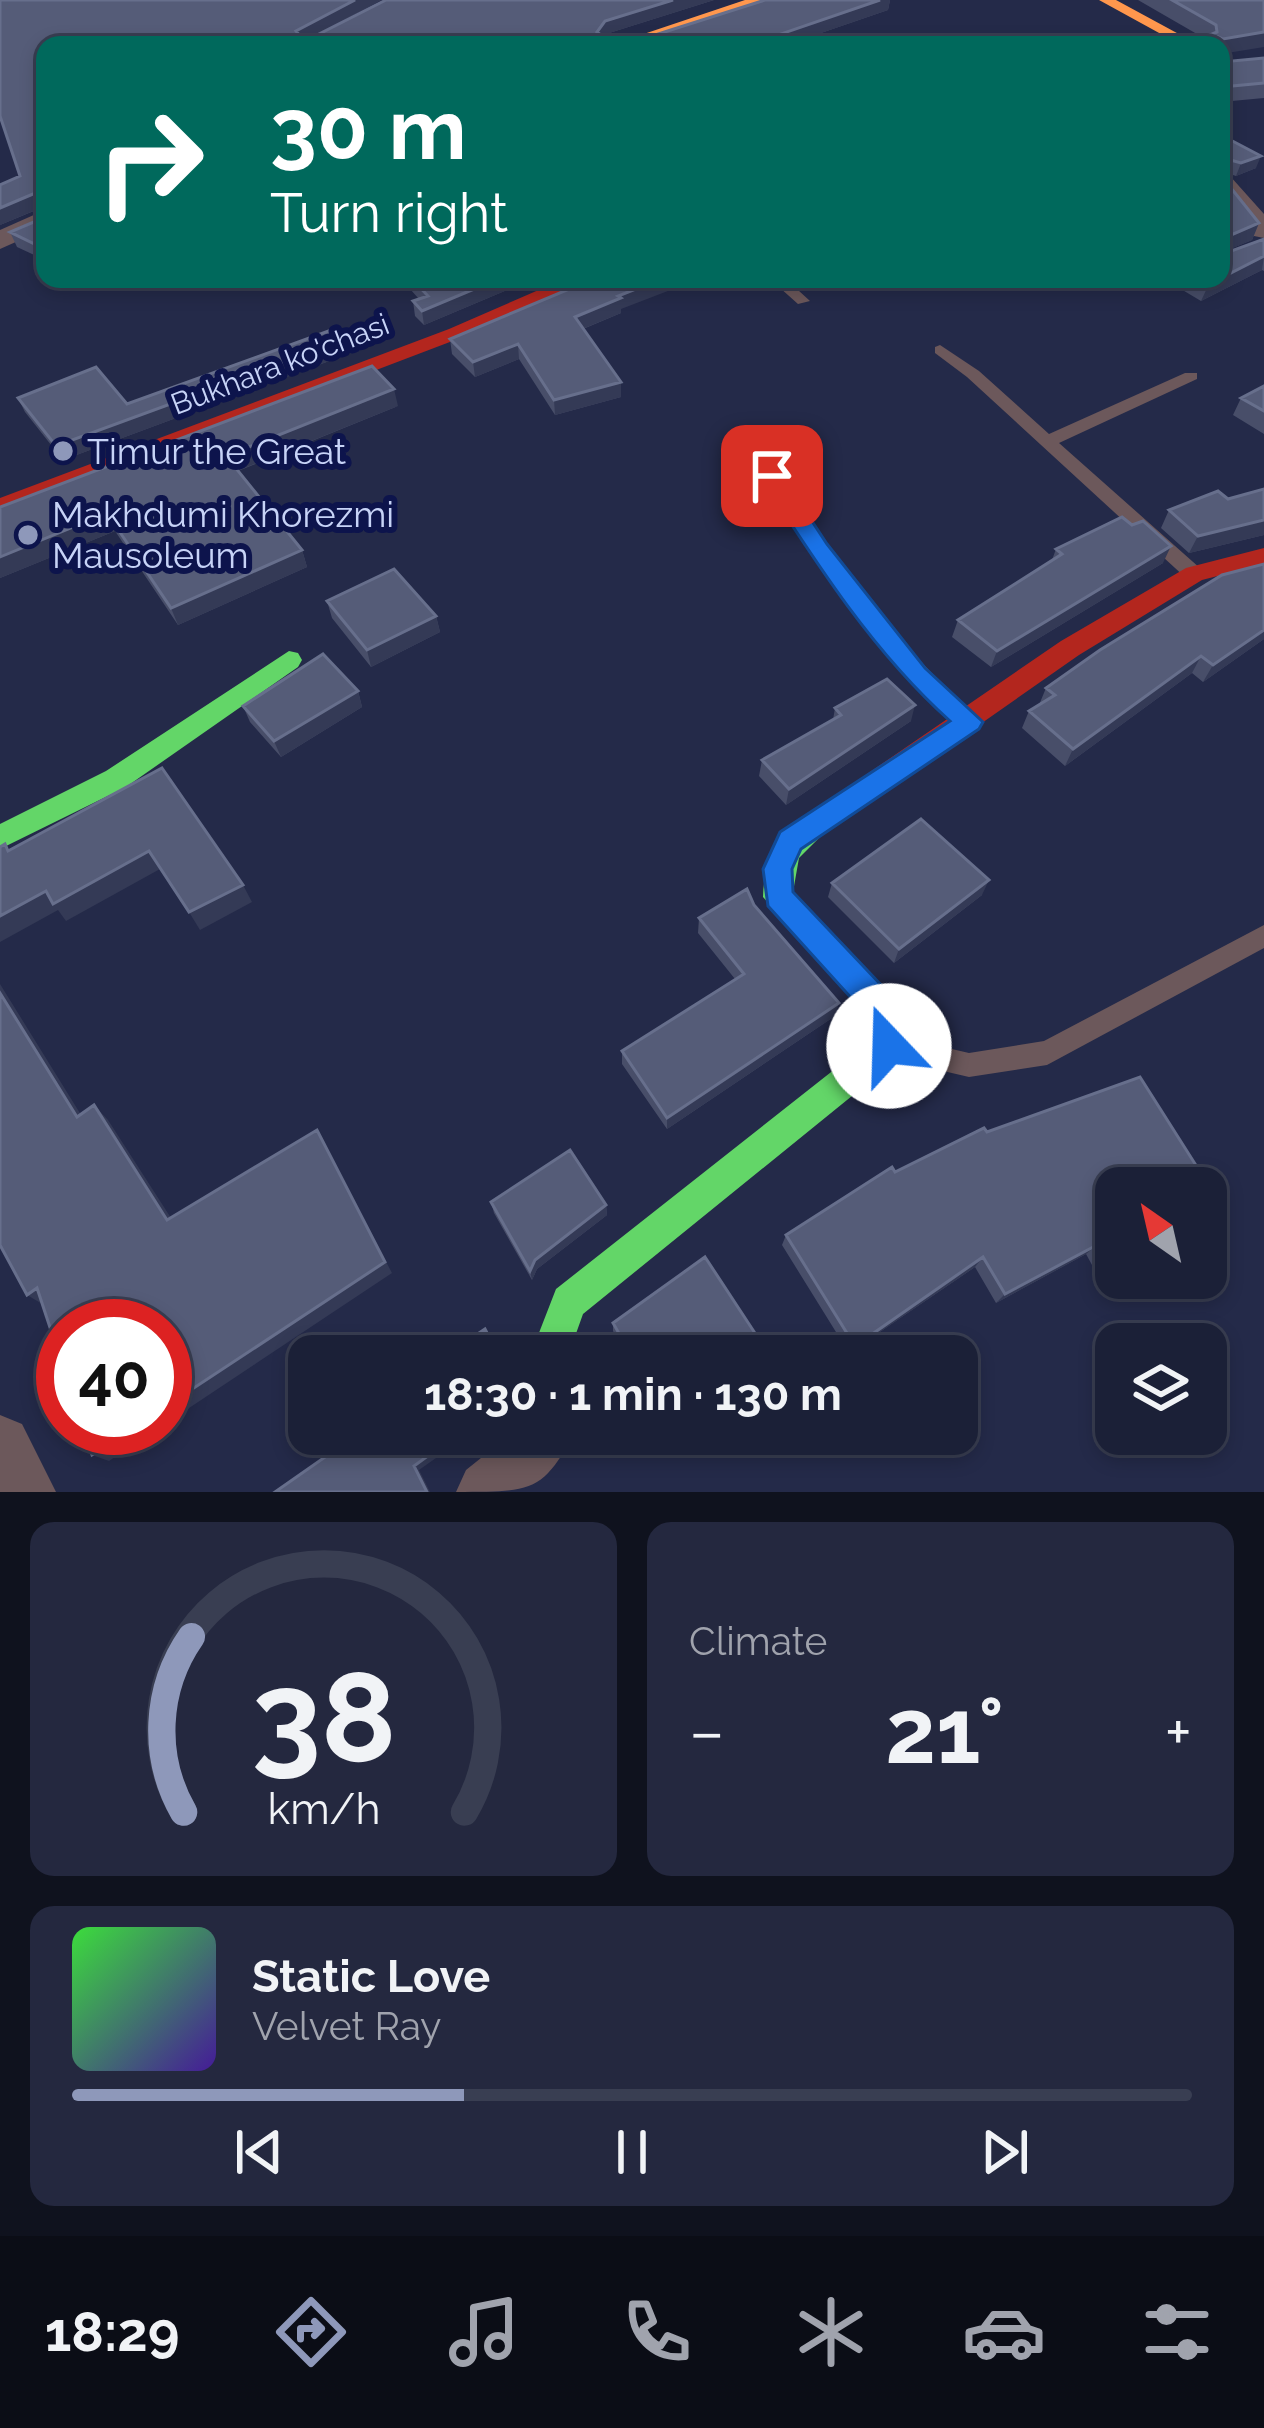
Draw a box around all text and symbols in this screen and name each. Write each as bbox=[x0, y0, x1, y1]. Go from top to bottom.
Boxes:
text: 30 m bbox=[270, 80, 467, 179]
icon: right bbox=[72, 84, 228, 240]
text: Turn right bbox=[270, 181, 508, 245]
street label: Bukhara ko'chasi bbox=[166, 306, 394, 422]
pin bbox=[721, 425, 823, 527]
place label: Timur the Great bbox=[87, 430, 346, 472]
marker: Timur the Great bbox=[50, 438, 76, 464]
icon: arrive bbox=[739, 443, 805, 509]
place label: Makhdumi Khorezmi Mausoleum bbox=[52, 493, 394, 576]
marker: Makhdumi Khorezmi Mausoleum bbox=[15, 522, 41, 548]
position arrow bbox=[826, 983, 952, 1109]
north arrow bbox=[1095, 1167, 1227, 1299]
map controls bbox=[1095, 1167, 1227, 1455]
speed limit sign: 40 bbox=[36, 1299, 192, 1455]
button: layers bbox=[1095, 1323, 1227, 1455]
text: 18:30 · 1 min · 130 m bbox=[424, 1368, 842, 1421]
text: Climate bbox=[689, 1618, 827, 1664]
text: 38 bbox=[251, 1644, 396, 1790]
text: 21° bbox=[885, 1678, 1004, 1784]
text: − bbox=[689, 1693, 725, 1770]
text: + bbox=[1165, 1693, 1192, 1770]
text: km/h bbox=[267, 1784, 380, 1834]
text: Static Love bbox=[252, 1950, 490, 2003]
text: Velvet Ray bbox=[252, 2003, 441, 2049]
icon: previous bbox=[226, 2119, 292, 2185]
icon: pause bbox=[599, 2119, 665, 2185]
icon: next bbox=[972, 2119, 1038, 2185]
icon: directions bbox=[269, 2290, 353, 2374]
icon: music bbox=[442, 2290, 526, 2374]
icon: phone bbox=[615, 2290, 699, 2374]
icon: climate bbox=[789, 2290, 873, 2374]
icon: car bbox=[962, 2290, 1046, 2374]
icon: filters bbox=[1135, 2290, 1219, 2374]
text: 18:29 bbox=[45, 2300, 180, 2364]

